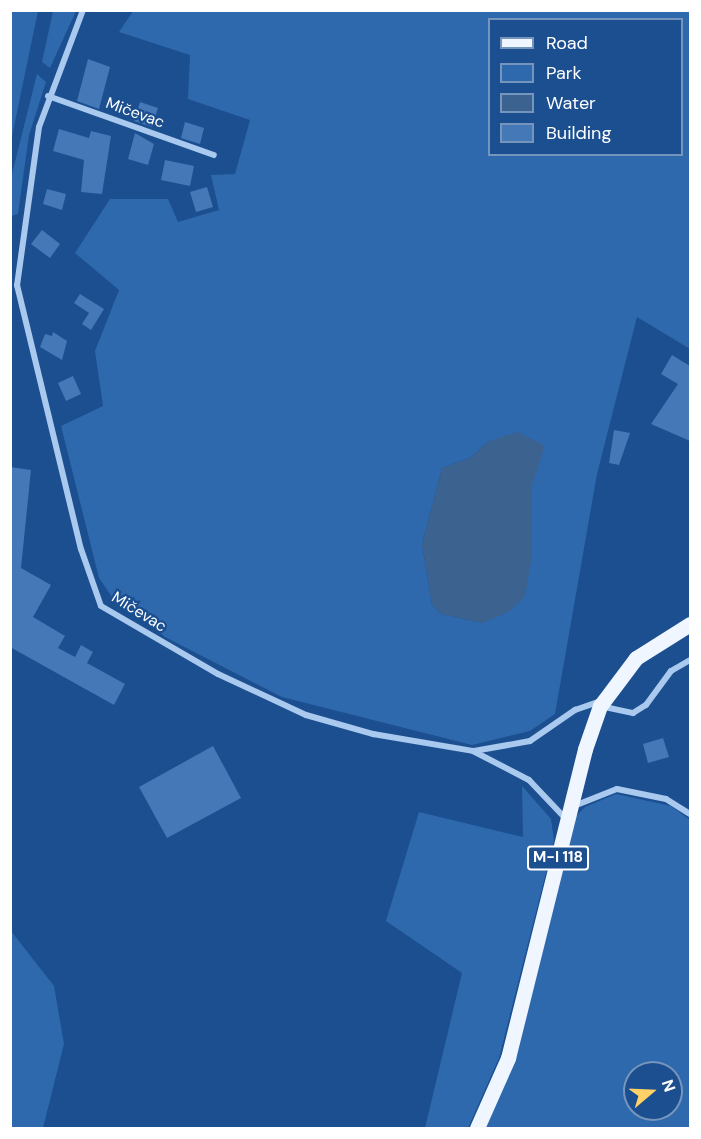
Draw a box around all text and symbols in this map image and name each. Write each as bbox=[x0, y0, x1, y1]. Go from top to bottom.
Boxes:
legend bbox=[488, 18, 683, 156]
text: Road bbox=[546, 31, 588, 55]
text: Park bbox=[546, 61, 582, 85]
text: Water bbox=[546, 91, 596, 115]
street label: Mičevac bbox=[103, 94, 167, 132]
text: Building bbox=[546, 121, 611, 145]
street label: Mičevac bbox=[108, 588, 170, 636]
road number: M-I 118 bbox=[526, 846, 590, 870]
north arrow bbox=[623, 1061, 683, 1121]
text: N bbox=[657, 1077, 680, 1095]

